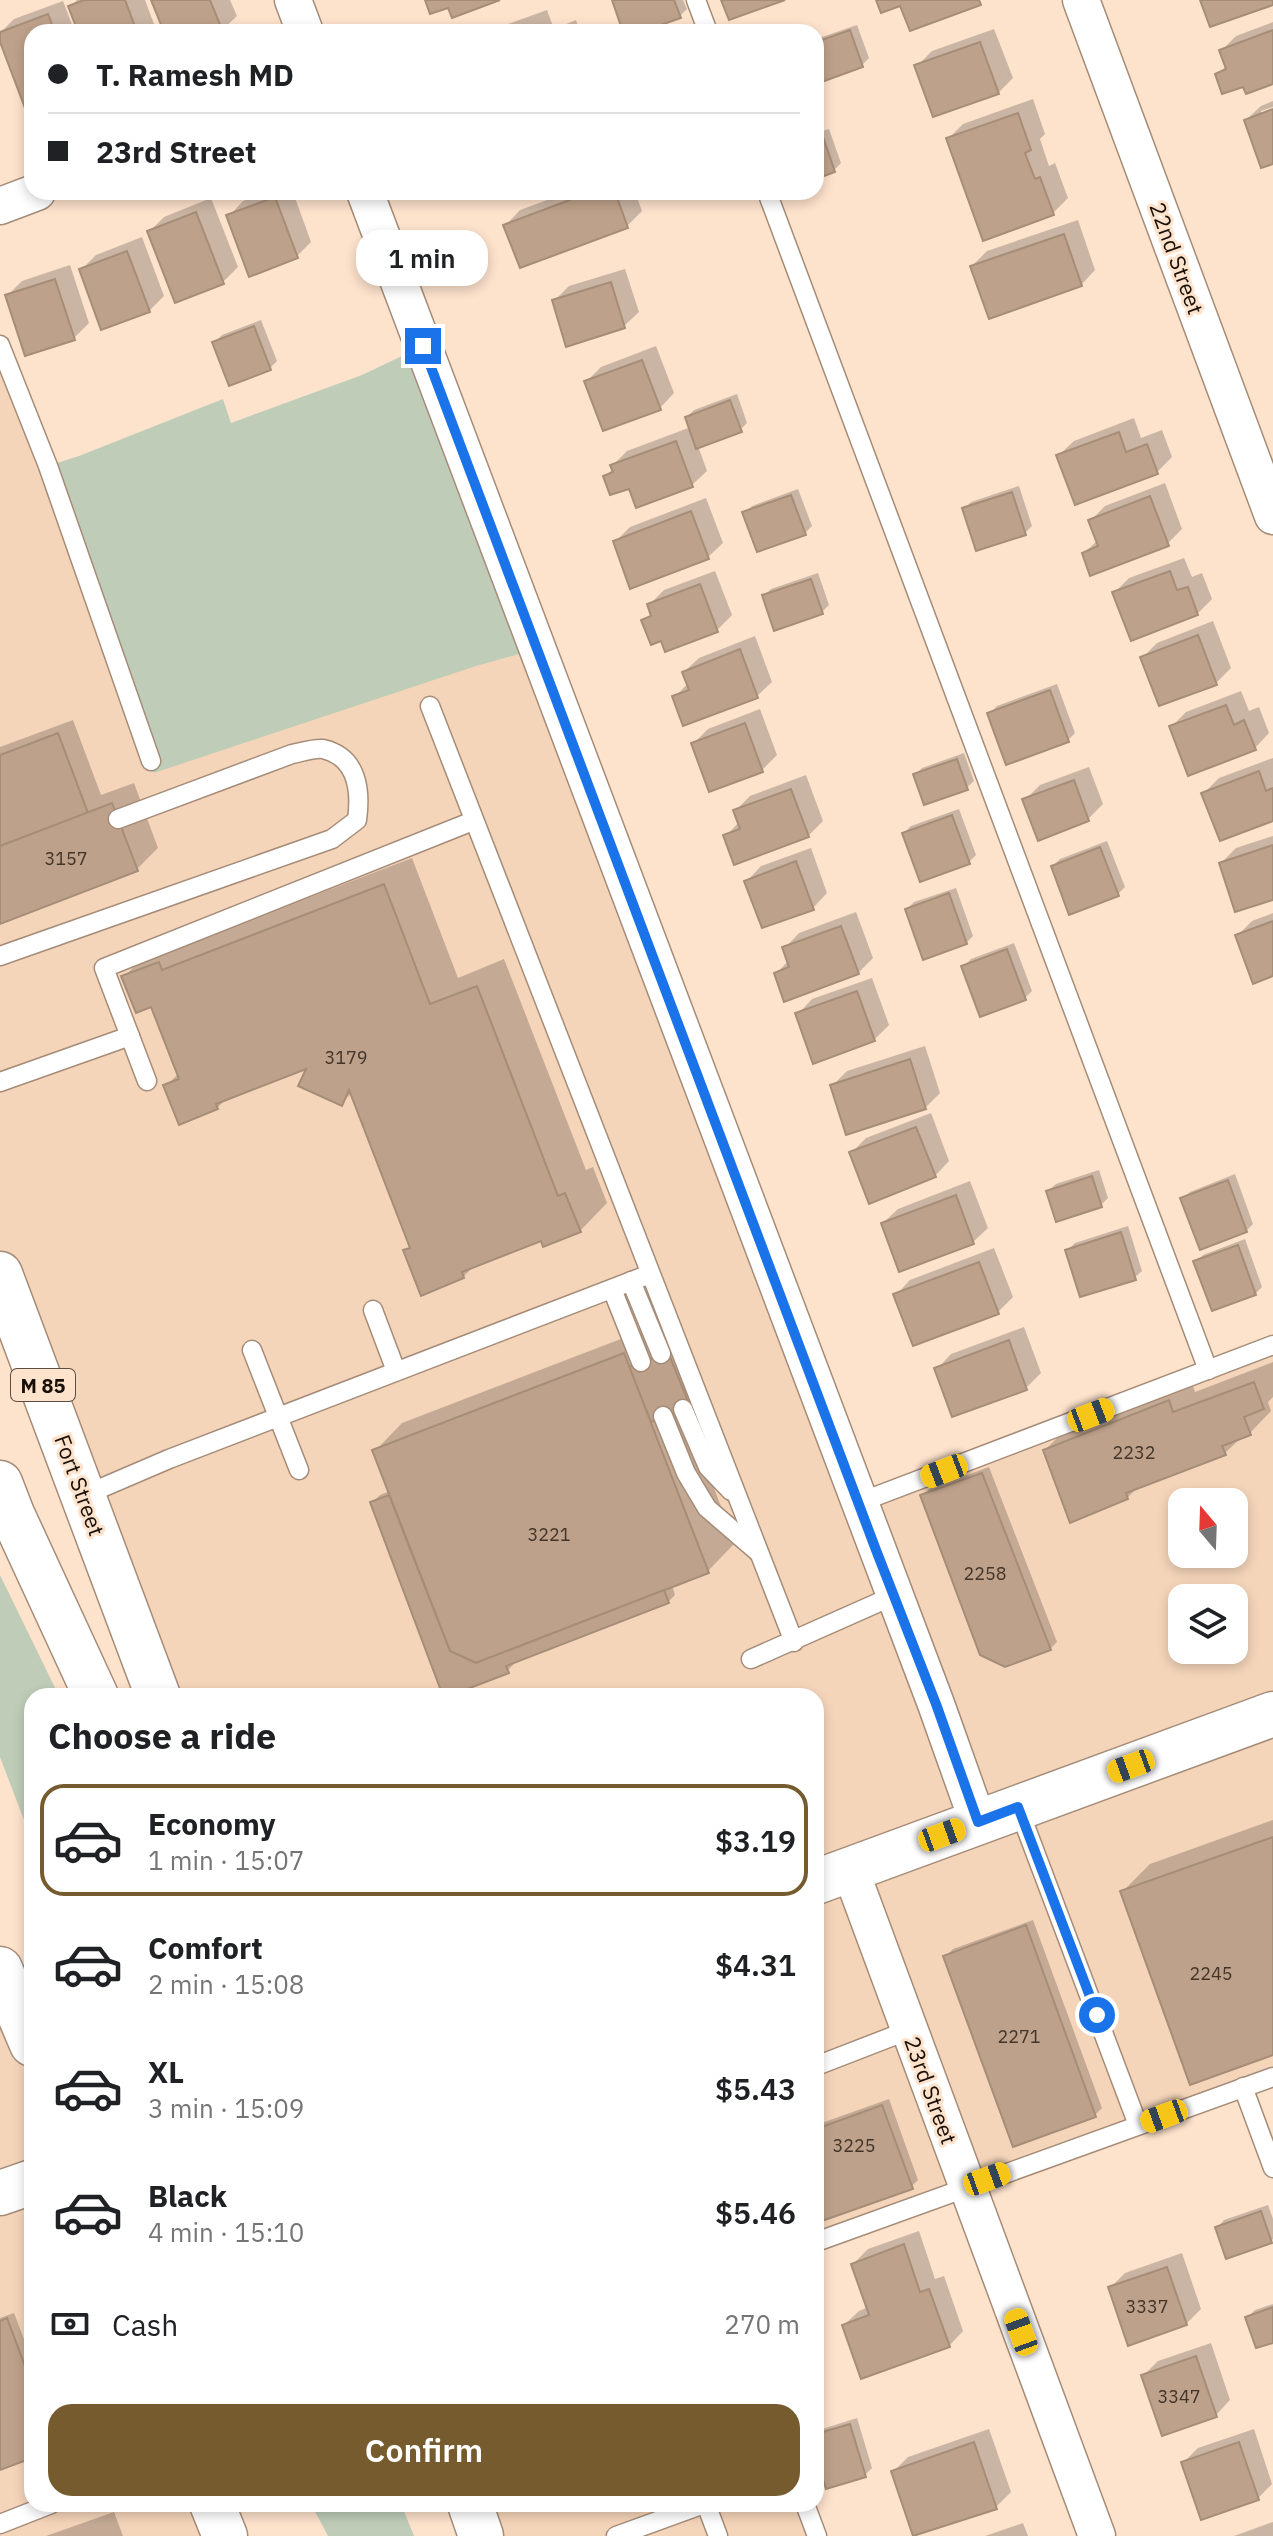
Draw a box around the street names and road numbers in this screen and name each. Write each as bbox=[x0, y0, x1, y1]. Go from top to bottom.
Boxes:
street label: 22nd Street bbox=[1143, 198, 1211, 318]
road number: M 85 bbox=[11, 1369, 75, 1401]
street label: Fort Street bbox=[48, 1430, 112, 1540]
street label: 23rd Street bbox=[898, 2032, 964, 2148]

